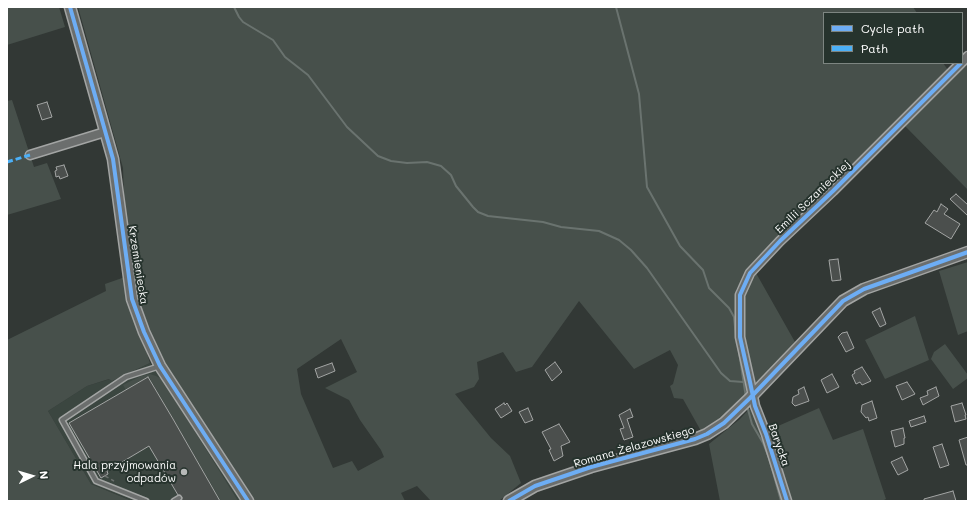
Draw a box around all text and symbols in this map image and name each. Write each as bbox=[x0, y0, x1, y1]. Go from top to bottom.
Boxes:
legend bbox=[823, 12, 963, 64]
text: Cycle path bbox=[861, 20, 924, 36]
text: Path bbox=[861, 40, 888, 56]
street label: Emilii Sczanieckiej bbox=[773, 158, 853, 236]
street label: Krzemieniecka bbox=[125, 225, 151, 305]
street label: Barycka bbox=[766, 422, 792, 468]
street label: Romana Żelazowskiego bbox=[572, 423, 696, 471]
north arrow bbox=[12, 456, 52, 496]
place label: Hala przyjmowania odpadów bbox=[73, 459, 176, 485]
marker: Hala przyjmowania odpadów bbox=[179, 467, 189, 477]
text: N bbox=[37, 470, 52, 480]

